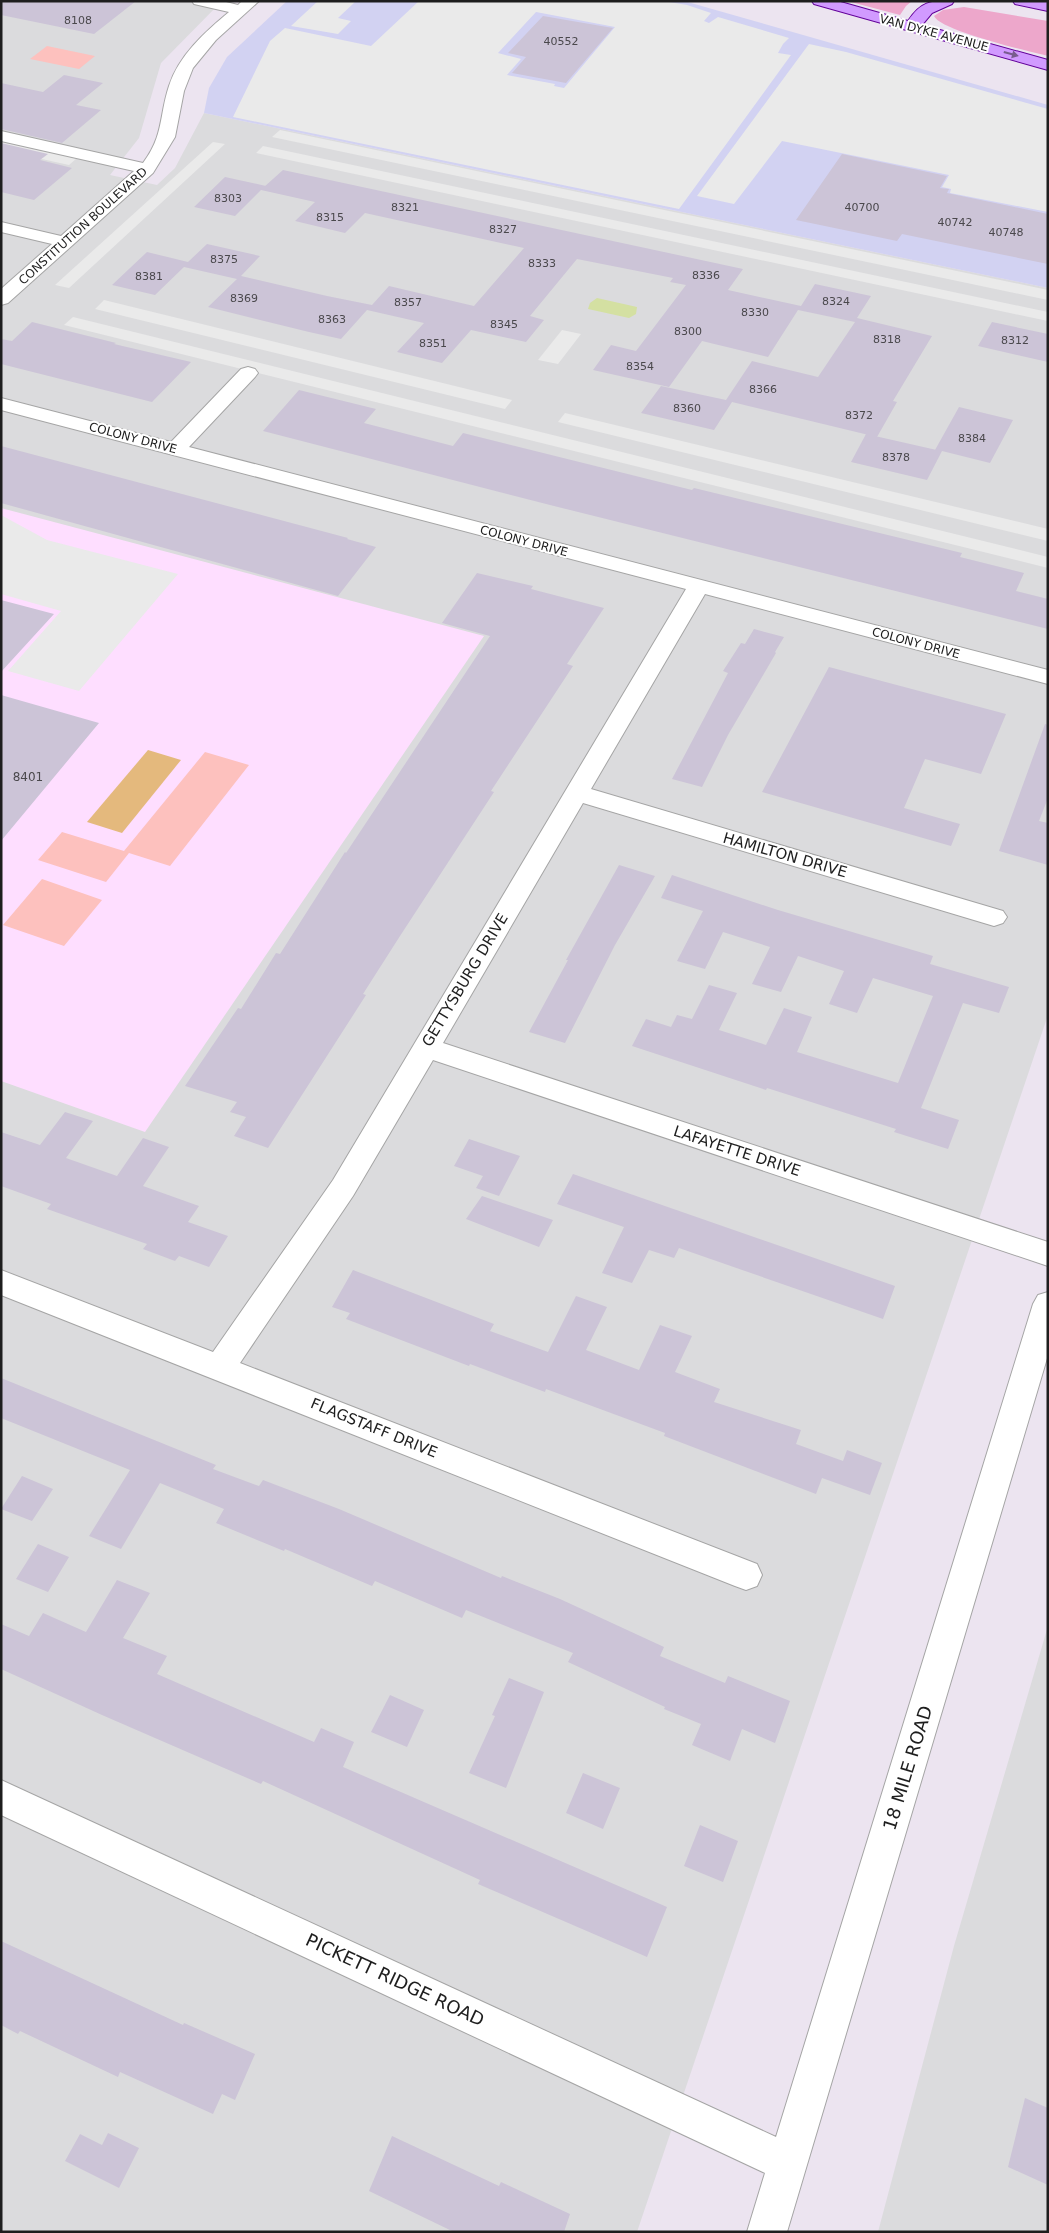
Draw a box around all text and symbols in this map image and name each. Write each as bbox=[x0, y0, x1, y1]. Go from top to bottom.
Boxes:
street label: VAN DYKE AVENUE bbox=[878, 12, 990, 54]
house number: 8108 bbox=[64, 14, 92, 27]
house number: 40552 bbox=[544, 35, 579, 48]
one-way arrow bbox=[1004, 51, 1019, 59]
street label: CONSTITUTION BOULEVARD bbox=[16, 165, 150, 287]
house number: 8303 bbox=[214, 192, 242, 205]
house number: 8321 bbox=[391, 201, 419, 214]
house number: 40700 bbox=[845, 201, 880, 214]
house number: 8315 bbox=[316, 211, 344, 224]
house number: 40742 bbox=[938, 216, 973, 229]
house number: 8327 bbox=[489, 223, 517, 236]
house number: 40748 bbox=[989, 226, 1024, 239]
house number: 8375 bbox=[210, 253, 238, 266]
house number: 8333 bbox=[528, 257, 556, 270]
house number: 8336 bbox=[692, 269, 720, 282]
house number: 8381 bbox=[135, 270, 163, 283]
house number: 8369 bbox=[230, 292, 258, 305]
house number: 8324 bbox=[822, 295, 850, 308]
house number: 8357 bbox=[394, 296, 422, 309]
house number: 8330 bbox=[741, 306, 769, 319]
house number: 8363 bbox=[318, 313, 346, 326]
house number: 8345 bbox=[490, 318, 518, 331]
house number: 8300 bbox=[674, 325, 702, 338]
house number: 8318 bbox=[873, 333, 901, 346]
house number: 8312 bbox=[1001, 334, 1029, 347]
house number: 8351 bbox=[419, 337, 447, 350]
house number: 8354 bbox=[626, 360, 654, 373]
house number: 8366 bbox=[749, 383, 777, 396]
house number: 8360 bbox=[673, 402, 701, 415]
house number: 8372 bbox=[845, 409, 873, 422]
street label: COLONY DRIVE bbox=[87, 420, 179, 456]
house number: 8384 bbox=[958, 432, 986, 445]
house number: 8378 bbox=[882, 451, 910, 464]
street label: COLONY DRIVE bbox=[478, 523, 570, 559]
street label: COLONY DRIVE bbox=[870, 625, 962, 661]
house number: 8401 bbox=[13, 770, 43, 784]
street label: HAMILTON DRIVE bbox=[721, 829, 849, 881]
street label: GETTYSBURG DRIVE bbox=[418, 910, 512, 1050]
street label: LAFAYETTE DRIVE bbox=[671, 1122, 803, 1180]
street label: FLAGSTAFF DRIVE bbox=[308, 1394, 440, 1462]
street label: 18 MILE ROAD bbox=[879, 1703, 936, 1833]
street label: PICKETT RIDGE ROAD bbox=[303, 1929, 488, 2030]

